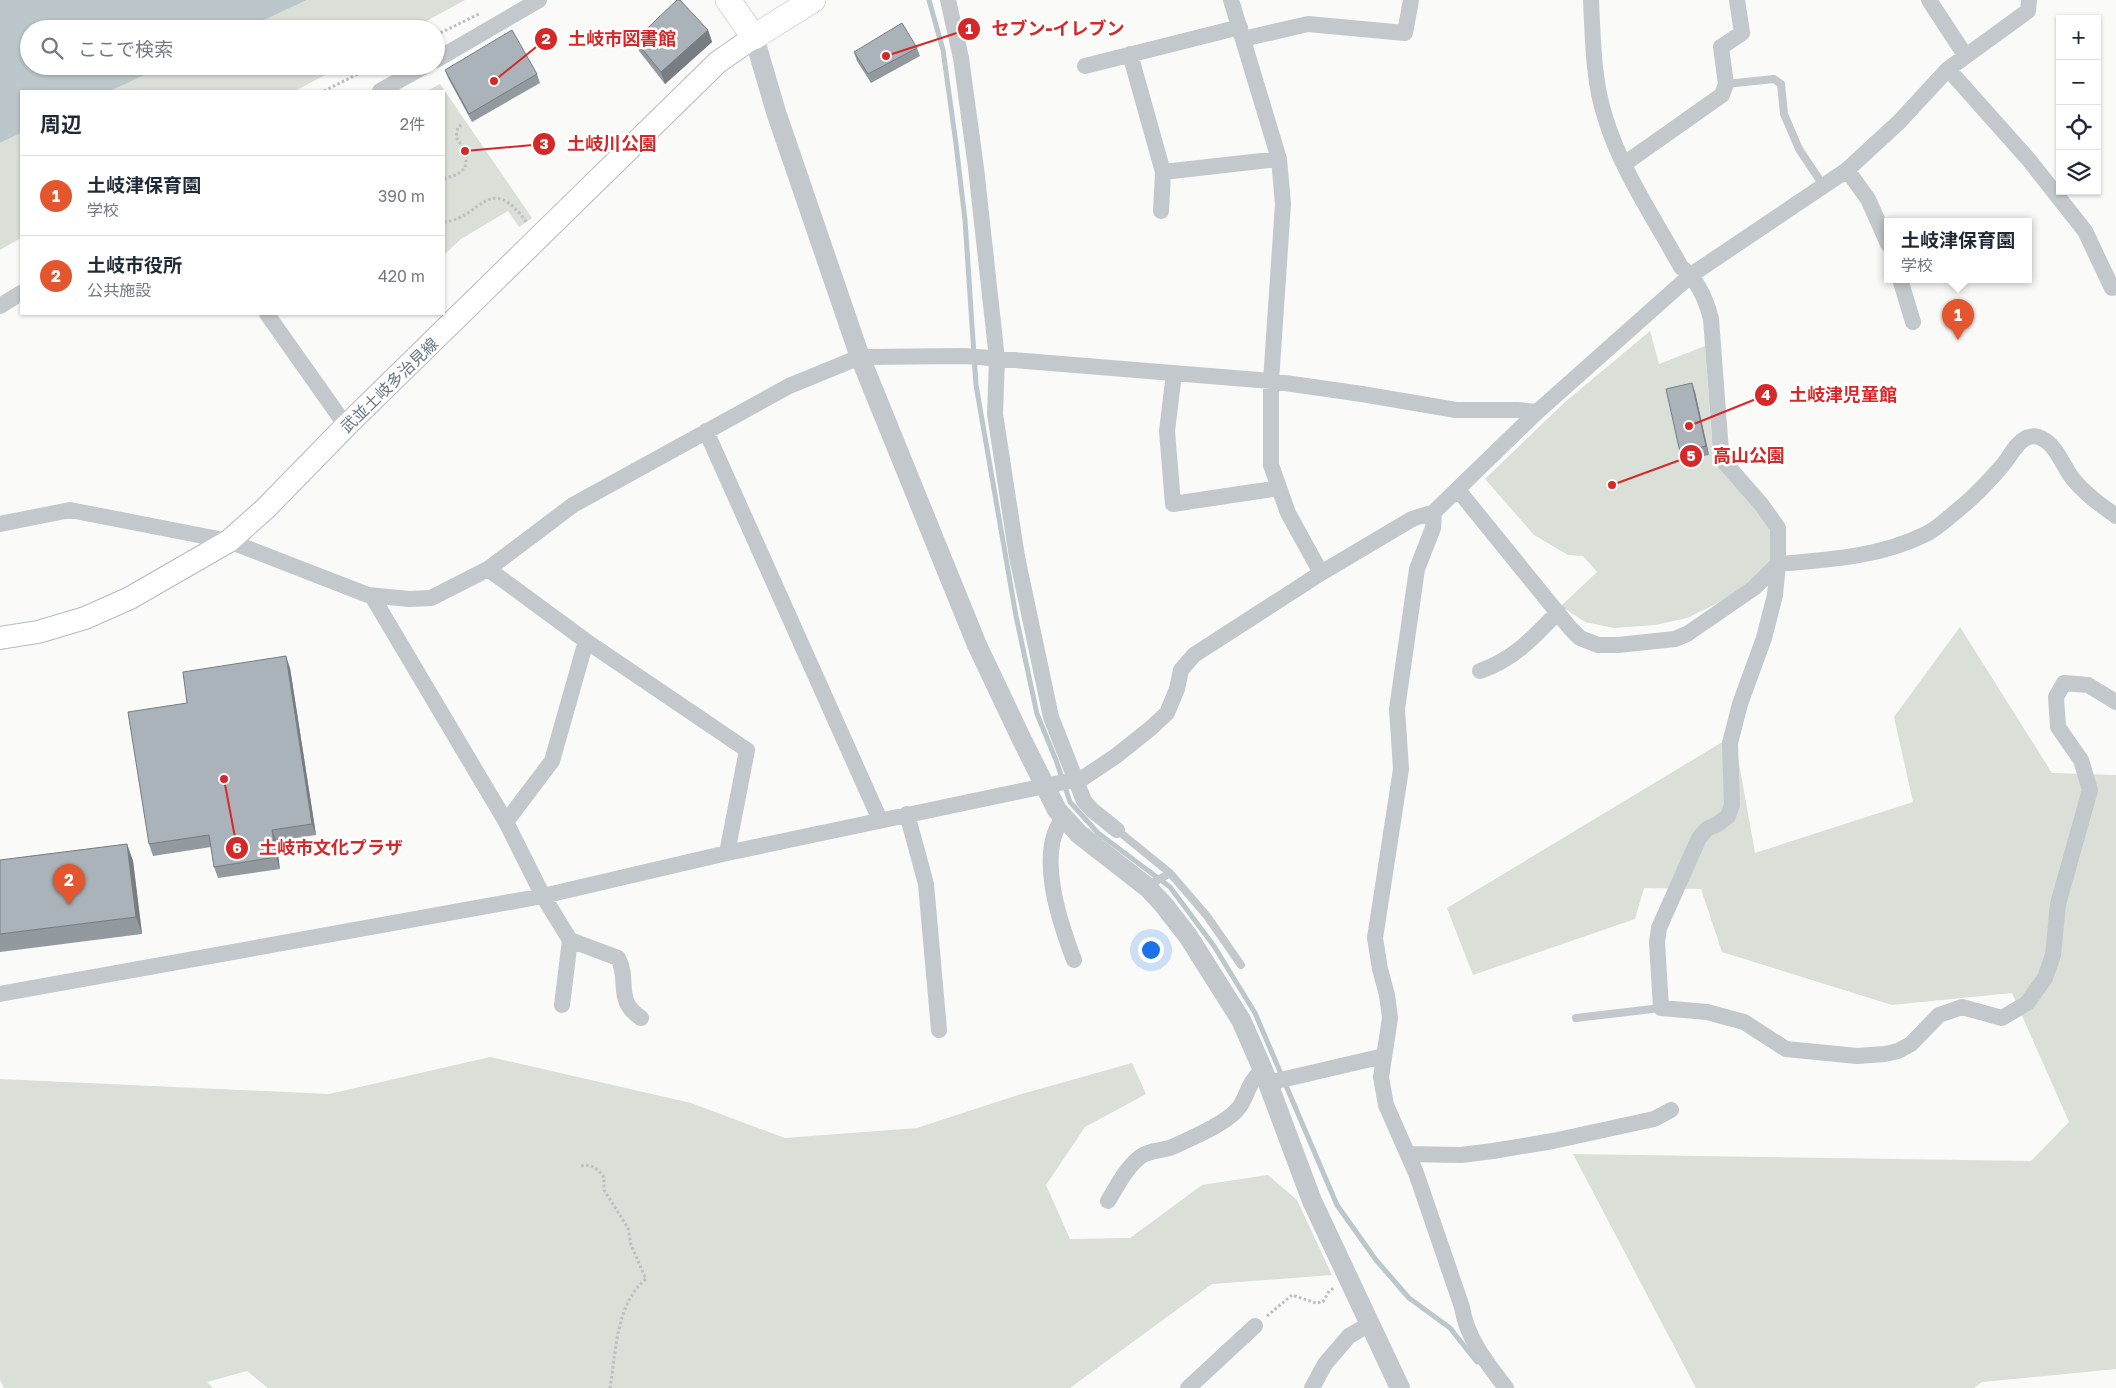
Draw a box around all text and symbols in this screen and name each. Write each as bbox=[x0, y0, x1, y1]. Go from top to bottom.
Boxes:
callout: セブン-イレブン bbox=[956, 12, 1134, 45]
map controls bbox=[2056, 15, 2101, 195]
button: + bbox=[2056, 15, 2101, 60]
text: セブン-イレブン bbox=[992, 17, 1124, 39]
text: 1 bbox=[965, 19, 973, 37]
search box bbox=[20, 20, 445, 75]
callout: 土岐市図書館 bbox=[533, 22, 686, 55]
text: 土岐市図書館 bbox=[568, 27, 676, 49]
text: 2 bbox=[541, 29, 551, 47]
icon: search bbox=[38, 34, 66, 62]
text: ここで検索 bbox=[78, 37, 173, 60]
button: − bbox=[2056, 60, 2101, 105]
button: locate bbox=[2056, 105, 2101, 150]
text: 周辺 bbox=[40, 111, 82, 137]
text: 2件 bbox=[400, 114, 425, 134]
callout: 土岐川公園 bbox=[532, 127, 667, 160]
text: 土岐川公園 bbox=[567, 132, 657, 154]
text: 3 bbox=[539, 134, 549, 152]
button: layers bbox=[2056, 150, 2101, 195]
text: 土岐津保育園 bbox=[87, 173, 201, 196]
text: 1 bbox=[52, 186, 60, 206]
text: 390 m bbox=[378, 186, 425, 206]
text: 学校 bbox=[87, 200, 119, 220]
popup bbox=[1884, 218, 2032, 283]
text: 土岐津保育園 bbox=[1901, 228, 2015, 251]
text: 土岐市役所 bbox=[87, 253, 182, 276]
text: 学校 bbox=[1901, 255, 1933, 275]
text: 2 bbox=[51, 266, 61, 286]
text: 420 m bbox=[378, 266, 425, 286]
text: 公共施設 bbox=[87, 280, 151, 300]
pin: 1 bbox=[1942, 299, 1974, 340]
street label: 武並土岐多治見線 bbox=[336, 333, 442, 437]
callout: 土岐津児童館 bbox=[1754, 378, 1907, 411]
text: 土岐津児童館 bbox=[1789, 383, 1897, 405]
text: 4 bbox=[1761, 385, 1771, 403]
callout: 高山公園 bbox=[1678, 439, 1795, 472]
text: 高山公園 bbox=[1713, 444, 1785, 466]
text: 5 bbox=[1686, 446, 1696, 464]
callout: 土岐市文化プラザ bbox=[224, 831, 413, 864]
text: 土岐市文化プラザ bbox=[259, 836, 403, 858]
text: 6 bbox=[232, 838, 242, 856]
pin: 2 bbox=[53, 864, 85, 905]
your location bbox=[1138, 937, 1164, 963]

